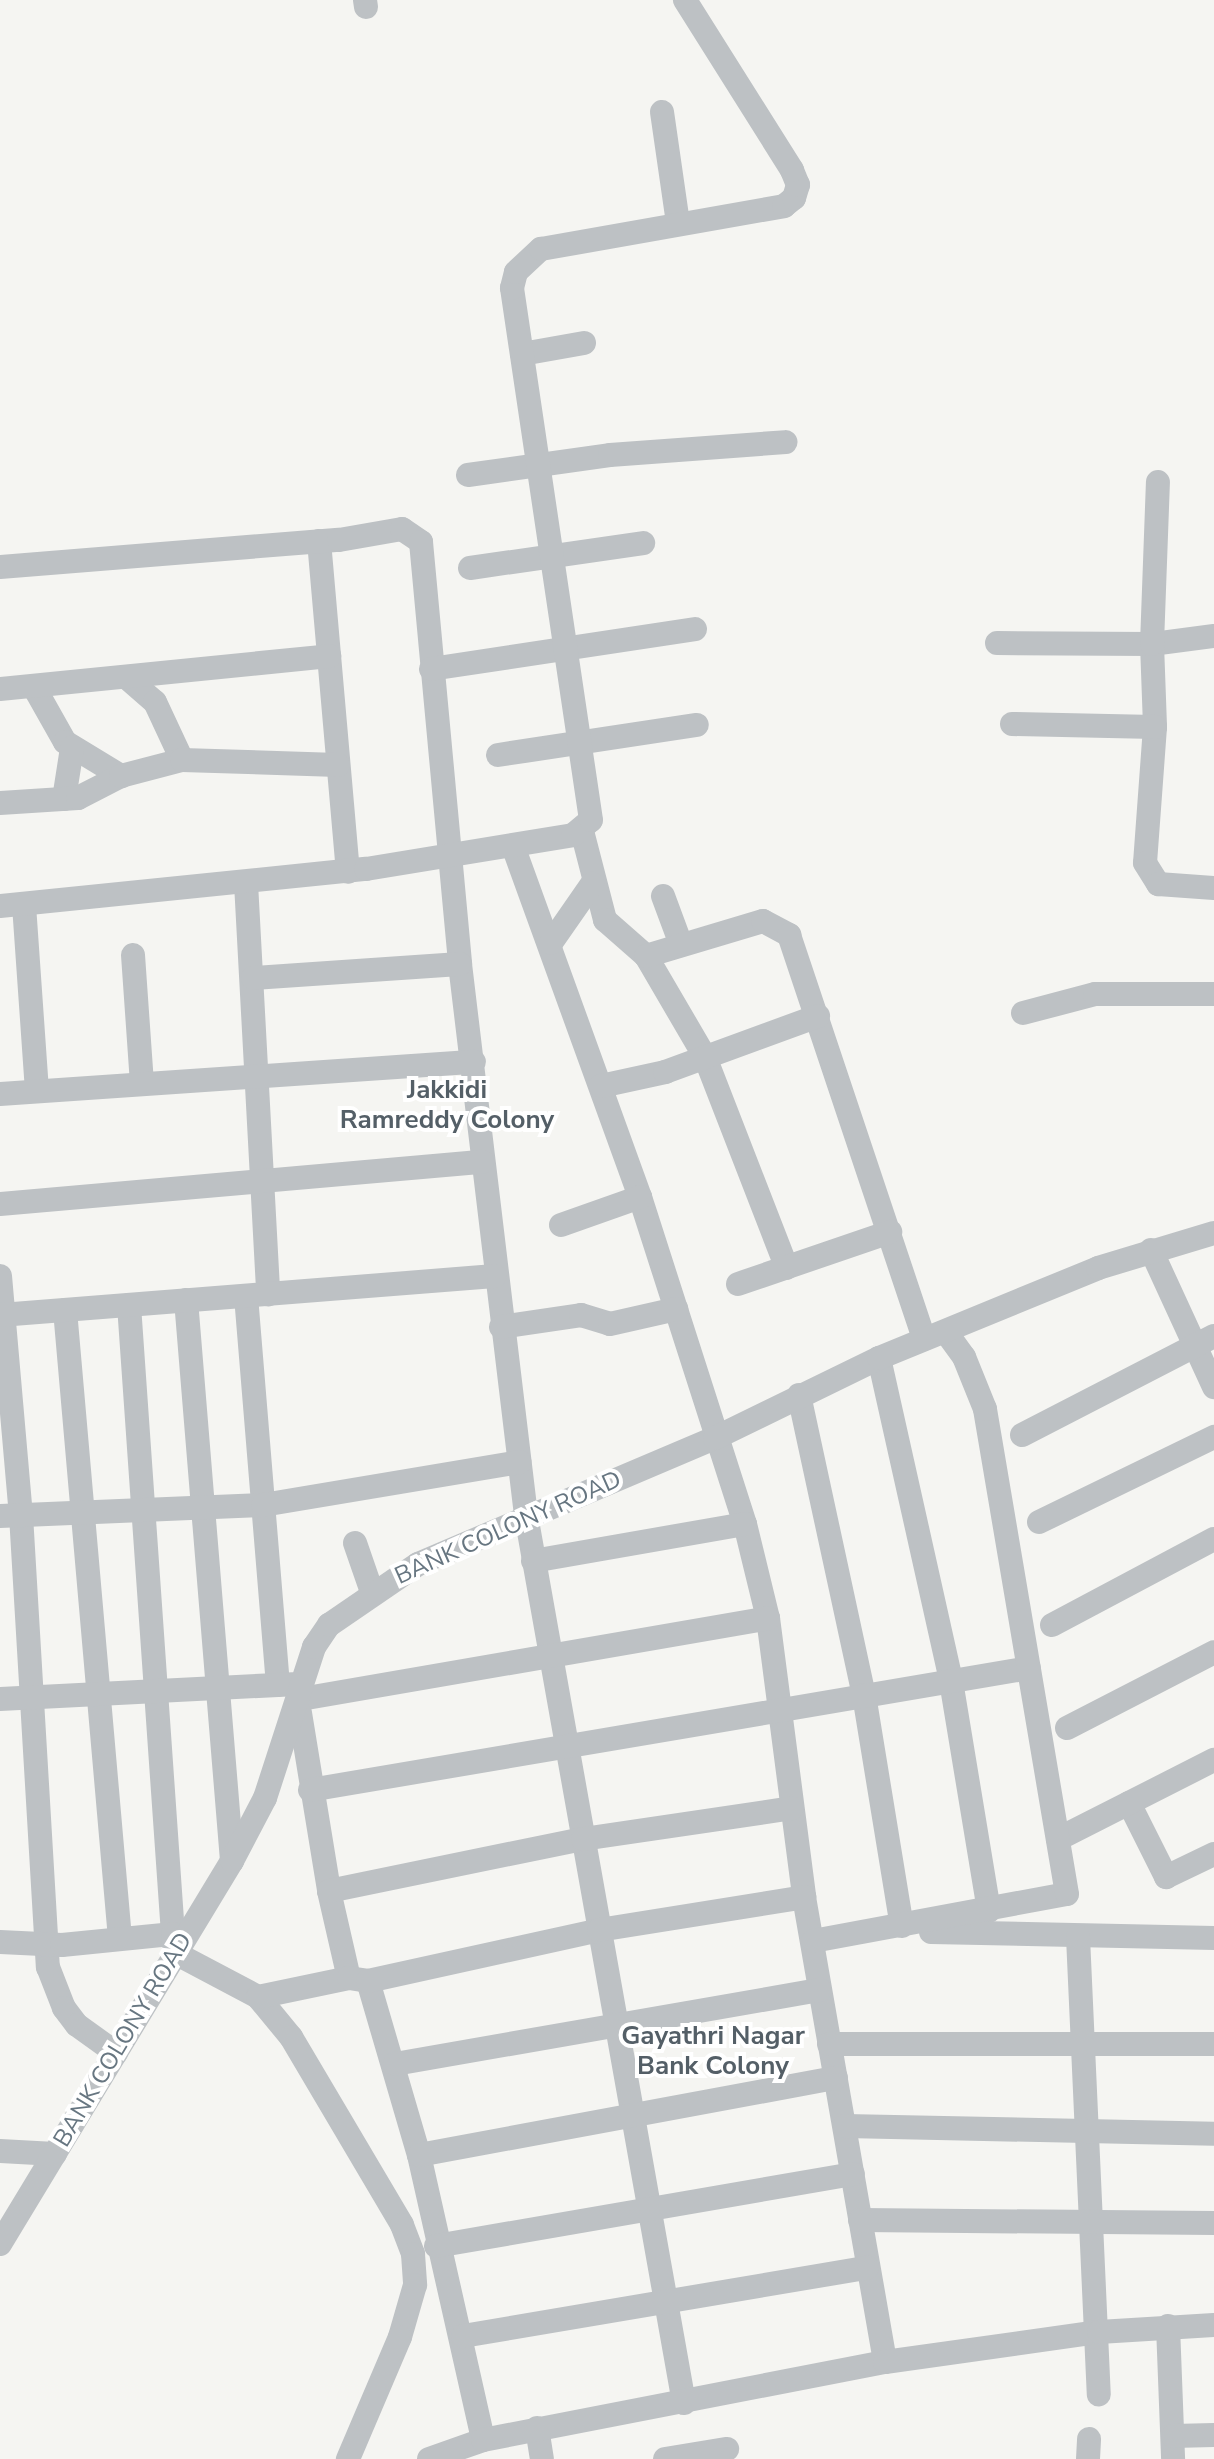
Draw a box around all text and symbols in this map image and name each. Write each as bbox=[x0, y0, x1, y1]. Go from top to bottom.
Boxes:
district label: Jakkidi Ramreddy Colony bbox=[340, 1074, 554, 1136]
street label: BANK COLONY ROAD bbox=[390, 1465, 626, 1591]
street label: BANK COLONY ROAD bbox=[48, 1928, 198, 2152]
district label: Gayathri Nagar Bank Colony bbox=[621, 2020, 805, 2082]

